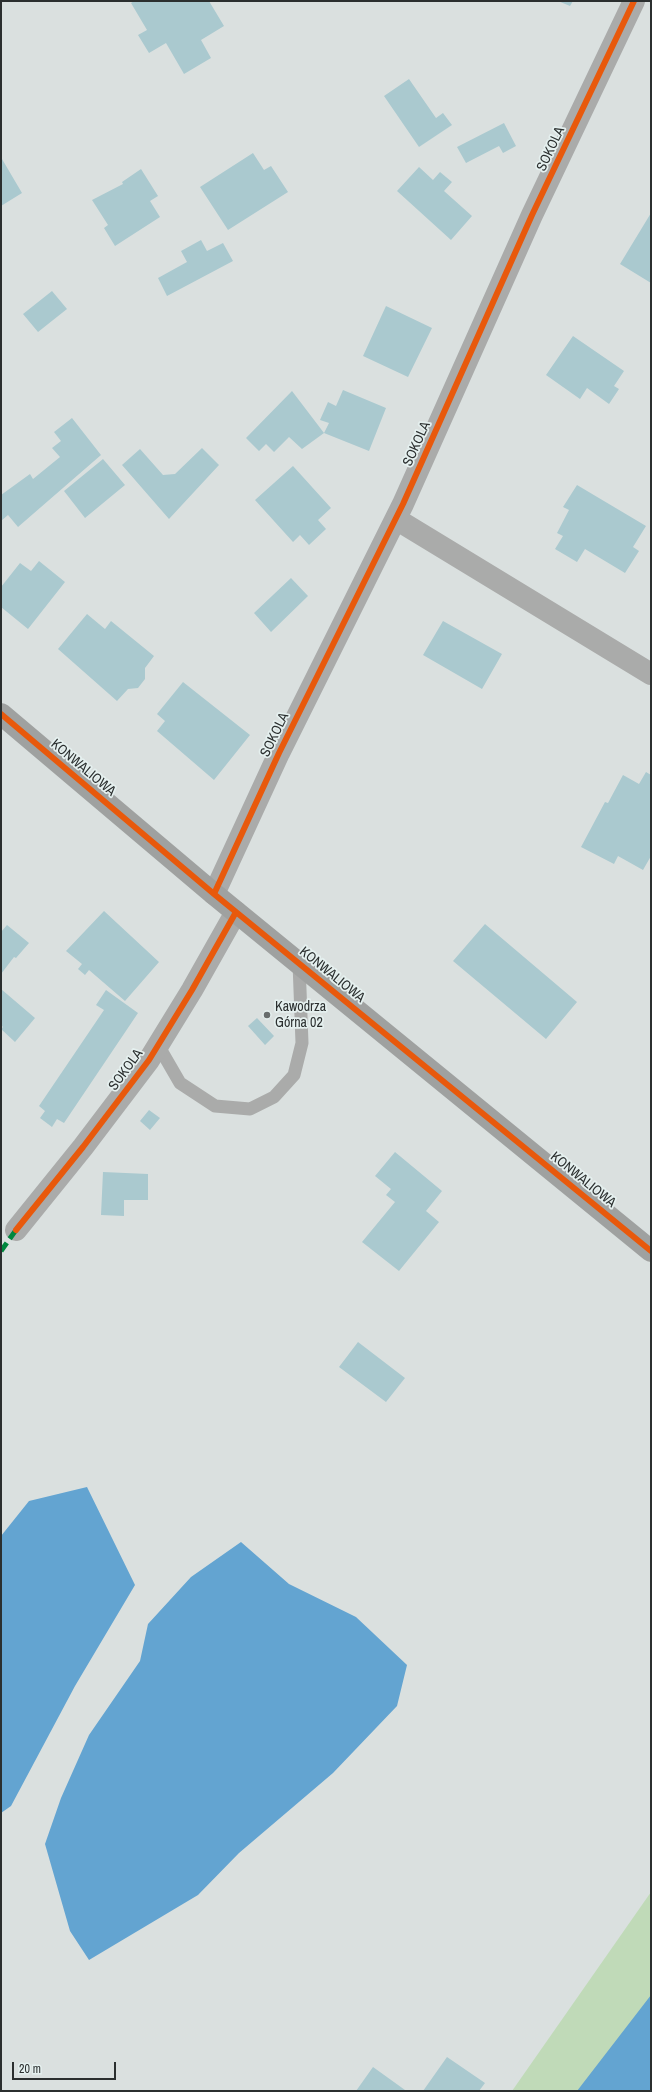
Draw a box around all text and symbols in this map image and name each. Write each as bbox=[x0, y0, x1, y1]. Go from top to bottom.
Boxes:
street label: SOKOLA bbox=[533, 124, 569, 174]
street label: SOKOLA bbox=[400, 419, 434, 469]
street label: SOKOLA bbox=[257, 710, 293, 760]
street label: KONWALIOWA bbox=[47, 736, 119, 800]
street label: KONWALIOWA bbox=[296, 943, 368, 1007]
place label: Kawodrza Górna 02 bbox=[275, 999, 326, 1032]
marker: Kawodrza Górna 02 bbox=[262, 1010, 272, 1020]
street label: SOKOLA bbox=[105, 1046, 147, 1094]
street label: KONWALIOWA bbox=[547, 1148, 619, 1212]
scale bar bbox=[14, 2054, 118, 2080]
text: 20 m bbox=[19, 2061, 41, 2077]

